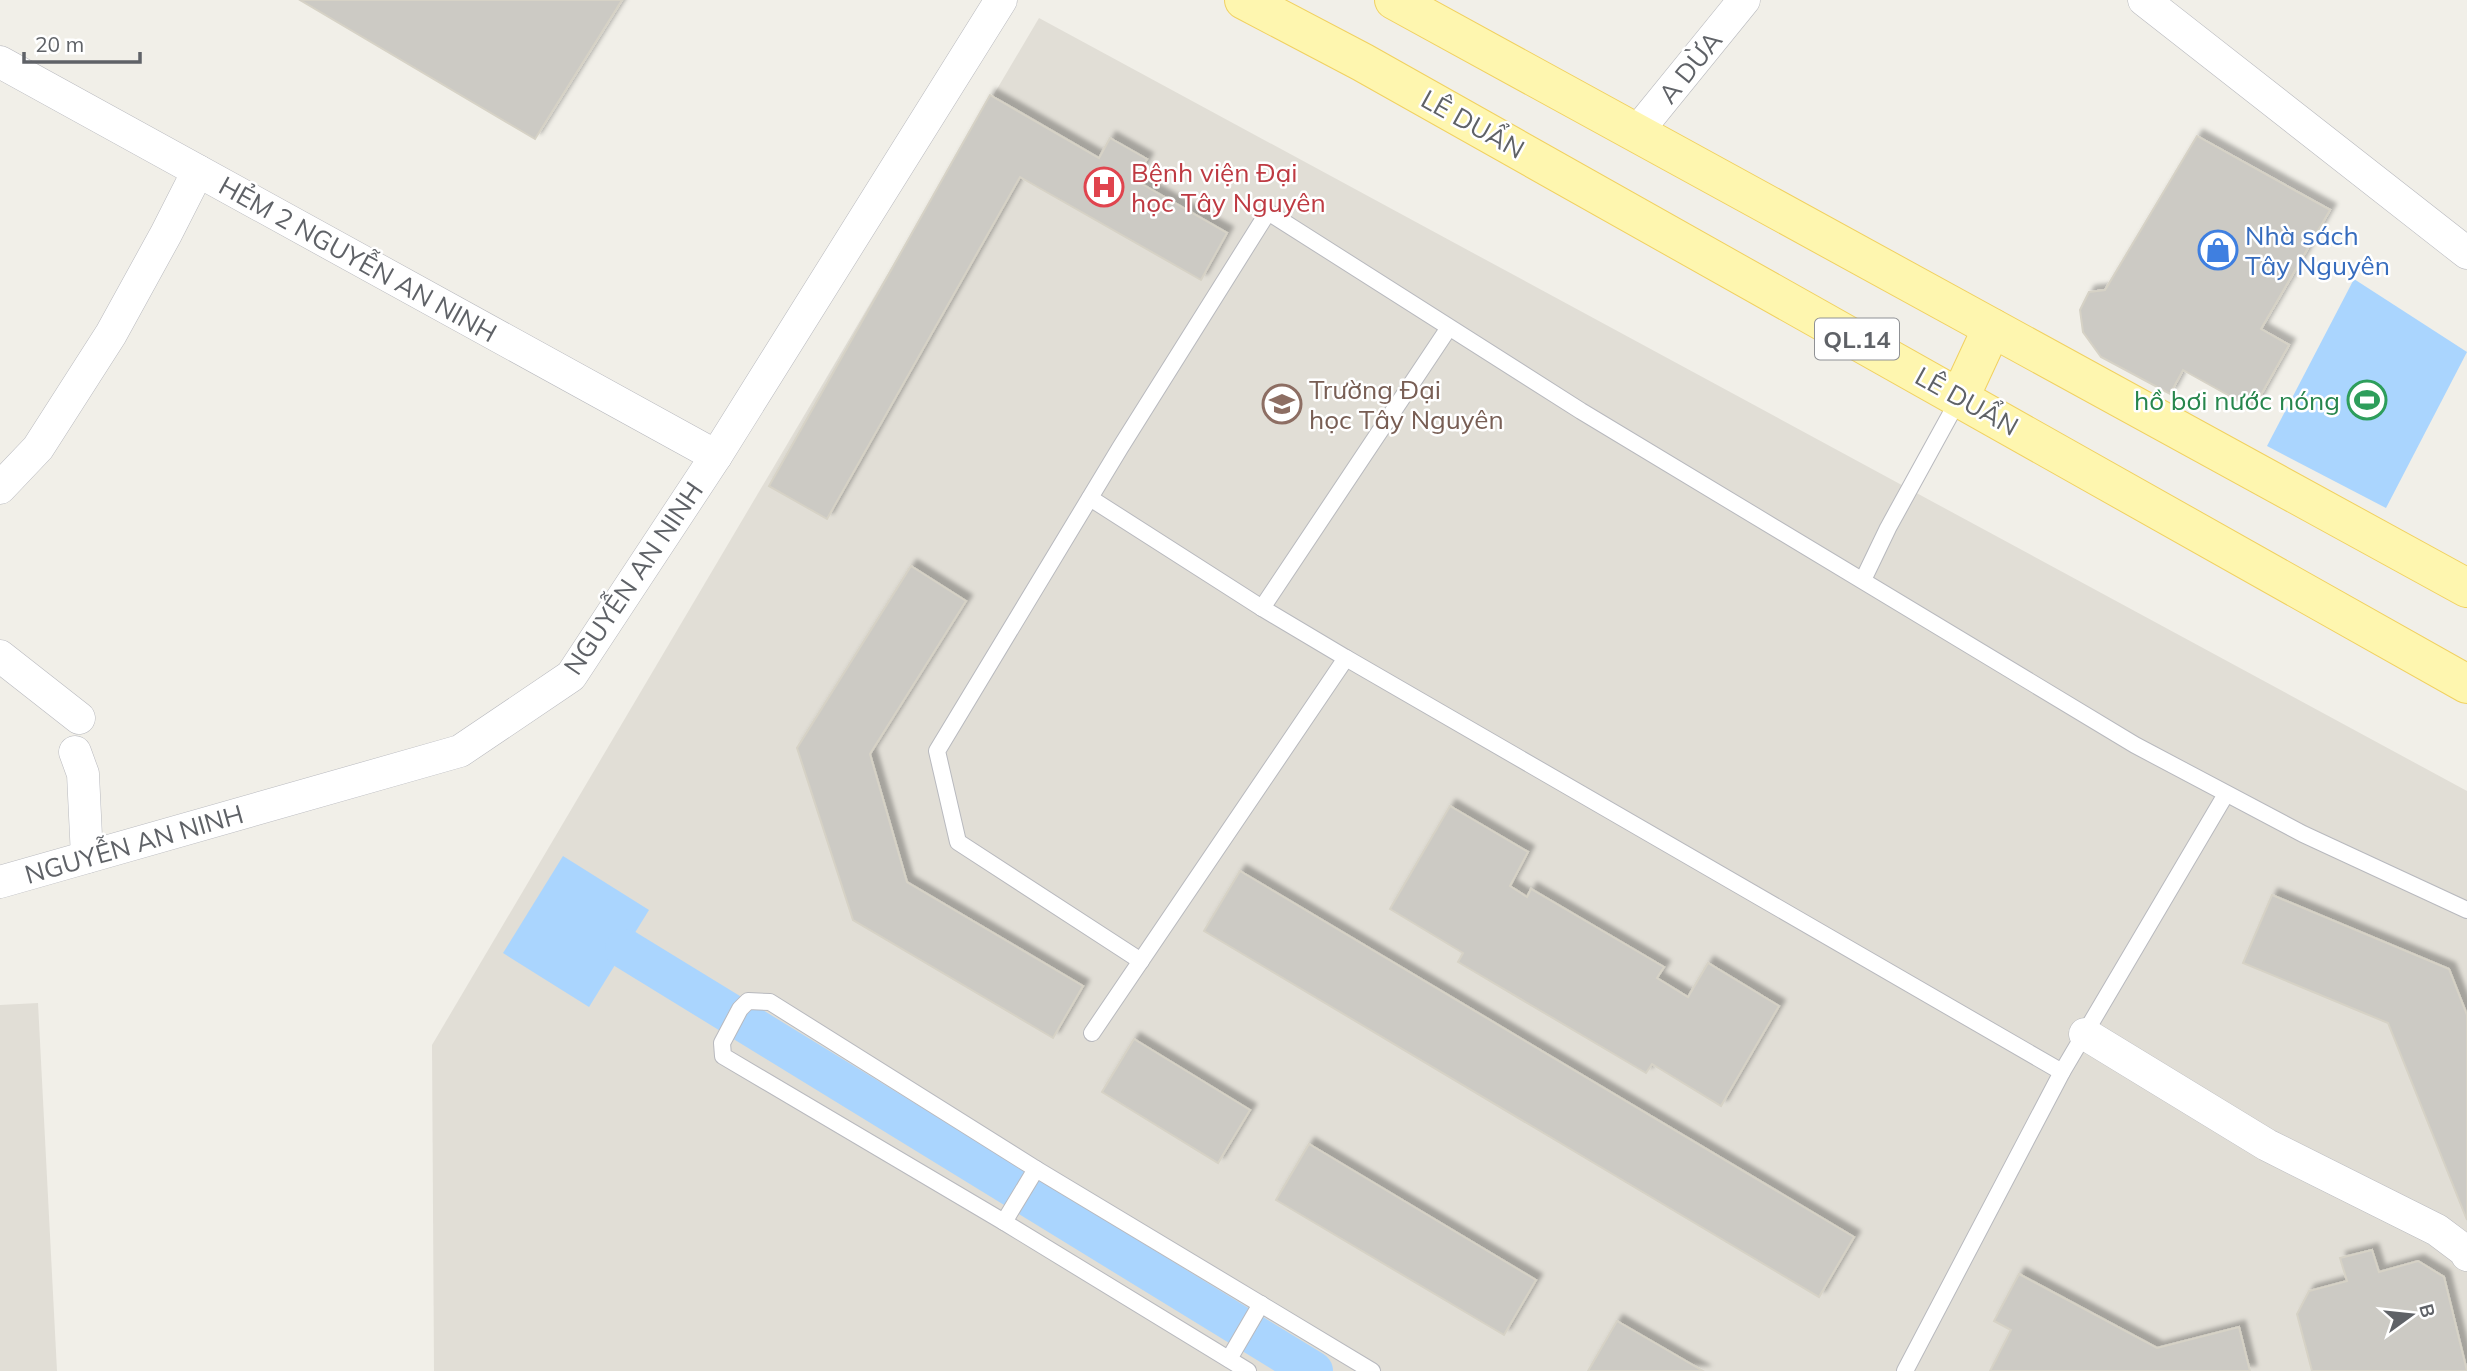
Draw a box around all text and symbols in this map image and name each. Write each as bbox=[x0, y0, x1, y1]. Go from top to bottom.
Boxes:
scale bar bbox=[24, 21, 140, 65]
street label: A DỪA bbox=[1651, 24, 1729, 110]
text: 20 m bbox=[35, 31, 84, 57]
street label: LÊ DUẨN bbox=[1416, 82, 1530, 166]
place label: Bệnh viện Đại học Tây Nguyên bbox=[1131, 156, 1326, 219]
hospital icon: Bệnh viện Đại học Tây Nguyên bbox=[1083, 166, 1125, 208]
street label: HẺM 2 NGUYỄN AN NINH bbox=[213, 169, 503, 349]
place label: Nhà sách Tây Nguyên bbox=[2245, 219, 2390, 282]
shop icon: Nhà sách Tây Nguyên bbox=[2197, 229, 2239, 271]
road number: QL.14 bbox=[1815, 318, 1899, 360]
street label: LÊ DUẨN bbox=[1910, 359, 2024, 443]
place label: Trường Đại học Tây Nguyên bbox=[1309, 373, 1504, 436]
sports icon: hồ bơi nước nóng bbox=[2346, 379, 2388, 421]
school or university icon: Trường Đại học Tây Nguyên bbox=[1261, 383, 1303, 425]
place label: hồ bơi nước nóng bbox=[2134, 384, 2340, 417]
street label: NGUYỄN AN NINH bbox=[556, 475, 710, 681]
street label: NGUYỄN AN NINH bbox=[21, 797, 247, 891]
north arrow bbox=[2376, 1280, 2446, 1350]
text: B bbox=[2414, 1301, 2441, 1320]

